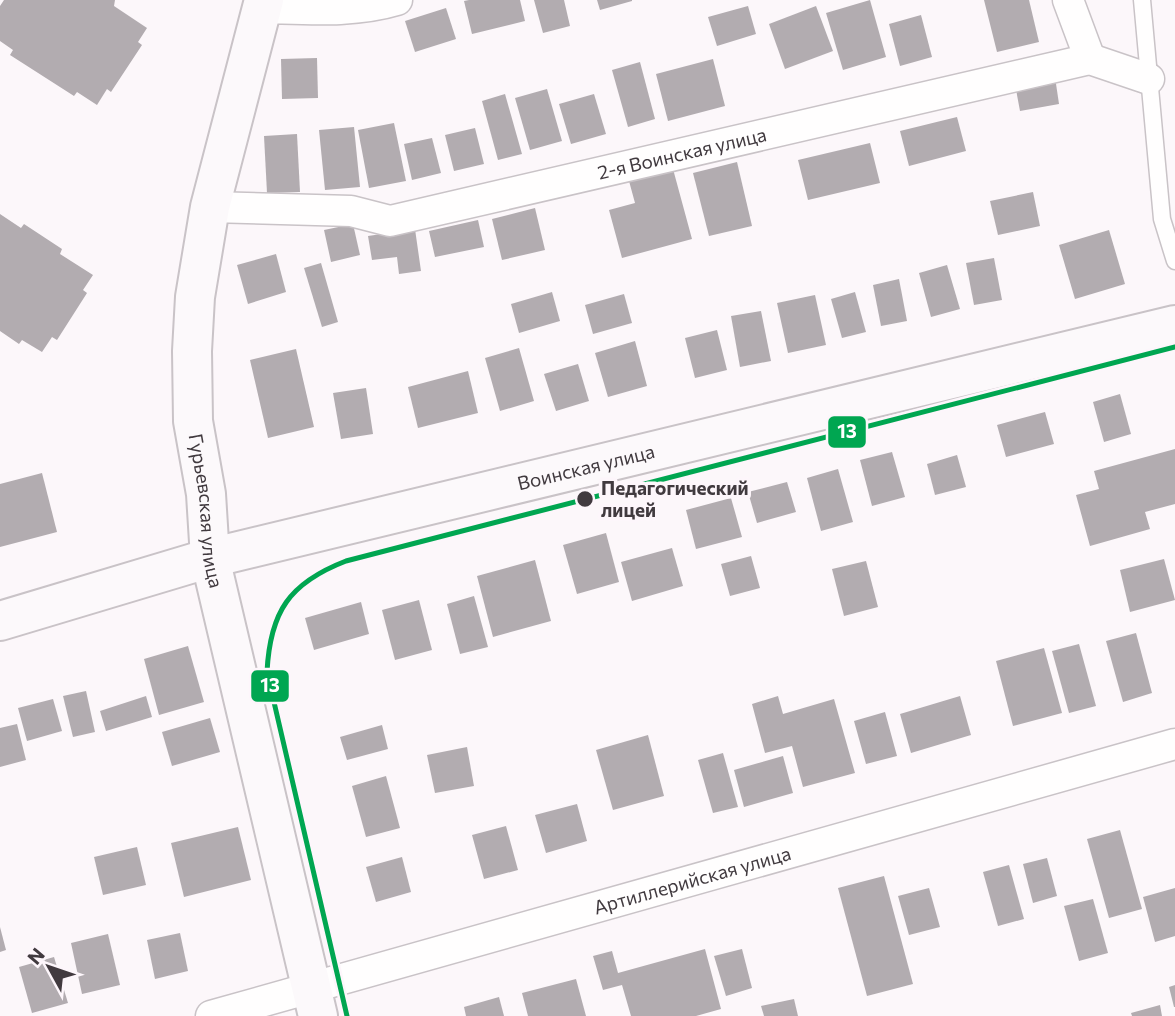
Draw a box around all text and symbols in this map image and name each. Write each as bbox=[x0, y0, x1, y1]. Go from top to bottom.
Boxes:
street label: 2-я Воинская улица bbox=[595, 122, 769, 184]
line badge: 13 bbox=[827, 415, 867, 449]
text: 13 bbox=[837, 419, 857, 442]
street label: Гурьевская улица bbox=[184, 432, 229, 590]
street label: Воинская улица bbox=[515, 439, 657, 494]
place label: Педагогический лицей bbox=[601, 476, 749, 521]
marker: Педагогический лицей bbox=[575, 489, 595, 509]
line badge: 13 bbox=[250, 669, 290, 703]
text: 13 bbox=[260, 673, 280, 696]
street label: Артиллерийская улица bbox=[591, 841, 793, 919]
north arrow bbox=[14, 932, 84, 1002]
text: N bbox=[22, 943, 49, 969]

